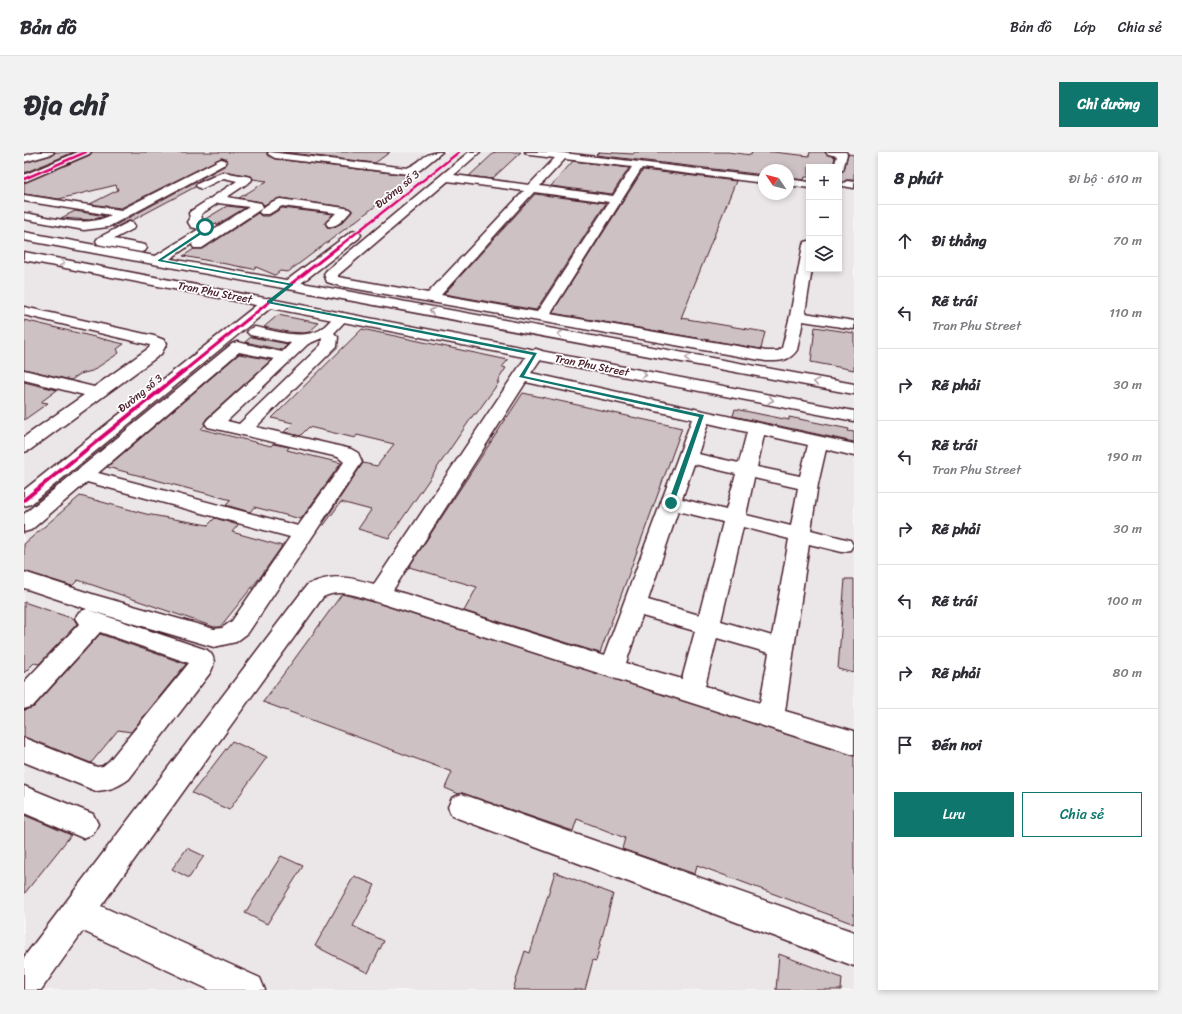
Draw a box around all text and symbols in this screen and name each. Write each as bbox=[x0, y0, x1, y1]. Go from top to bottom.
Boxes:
text: Bản đồ bbox=[20, 11, 76, 44]
text: Bản đồ bbox=[1010, 15, 1052, 40]
text: Lớp bbox=[1074, 15, 1096, 40]
text: Chia sẻ bbox=[1118, 15, 1162, 40]
text: Địa chỉ bbox=[24, 80, 106, 129]
button: Chỉ đường bbox=[1059, 82, 1158, 127]
text: 8 phút bbox=[894, 163, 943, 193]
north arrow bbox=[758, 164, 794, 200]
map controls bbox=[806, 164, 842, 272]
button: + bbox=[806, 164, 842, 200]
street label: Đường số 3 bbox=[371, 165, 424, 214]
text: Đi bộ · 610 m bbox=[1069, 167, 1142, 190]
button: − bbox=[806, 200, 842, 236]
route start bbox=[196, 218, 214, 236]
text: Đi thẳng bbox=[932, 228, 987, 254]
text: 70 m bbox=[1113, 229, 1142, 252]
icon: ahead bbox=[894, 230, 916, 252]
button: layers bbox=[806, 236, 842, 272]
one-way arrow bbox=[59, 258, 65, 267]
street label: Tran Phu Street bbox=[176, 276, 254, 309]
text: Rẽ trái bbox=[932, 288, 977, 314]
text: 110 m bbox=[1109, 301, 1142, 324]
icon: left bbox=[894, 302, 916, 324]
one-way arrow bbox=[429, 307, 435, 315]
text: Tran Phu Street bbox=[932, 314, 1021, 337]
one-way arrow bbox=[557, 331, 563, 339]
street label: Tran Phu Street bbox=[553, 349, 631, 382]
one-way arrow bbox=[685, 354, 691, 363]
street label: Đường số 3 bbox=[114, 369, 167, 418]
one-way arrow bbox=[640, 371, 647, 379]
text: Rẽ phải bbox=[932, 372, 980, 398]
text: 30 m bbox=[1113, 373, 1142, 396]
icon: right bbox=[894, 374, 916, 396]
one-way arrow bbox=[813, 378, 819, 387]
one-way arrow bbox=[768, 395, 774, 404]
text: Rẽ trái bbox=[932, 432, 977, 458]
text: 190 m bbox=[1107, 445, 1142, 468]
icon: left bbox=[894, 446, 916, 468]
text: Tran Phu Street bbox=[932, 458, 1021, 481]
route end bbox=[662, 494, 680, 512]
text: Rẽ phải bbox=[932, 516, 980, 542]
text: 30 m bbox=[1113, 517, 1142, 540]
icon: right bbox=[894, 518, 916, 540]
text: Rẽ trái bbox=[932, 588, 977, 614]
text: 100 m bbox=[1107, 589, 1142, 612]
icon: left bbox=[894, 590, 916, 612]
text: Rẽ phải bbox=[932, 660, 980, 686]
text: 80 m bbox=[1113, 661, 1142, 684]
icon: right bbox=[894, 662, 916, 684]
text: Đến nơi bbox=[932, 732, 982, 758]
icon: arrive bbox=[894, 734, 916, 756]
button: Lưu bbox=[894, 792, 1014, 837]
button: Chia sẻ bbox=[1022, 792, 1142, 837]

